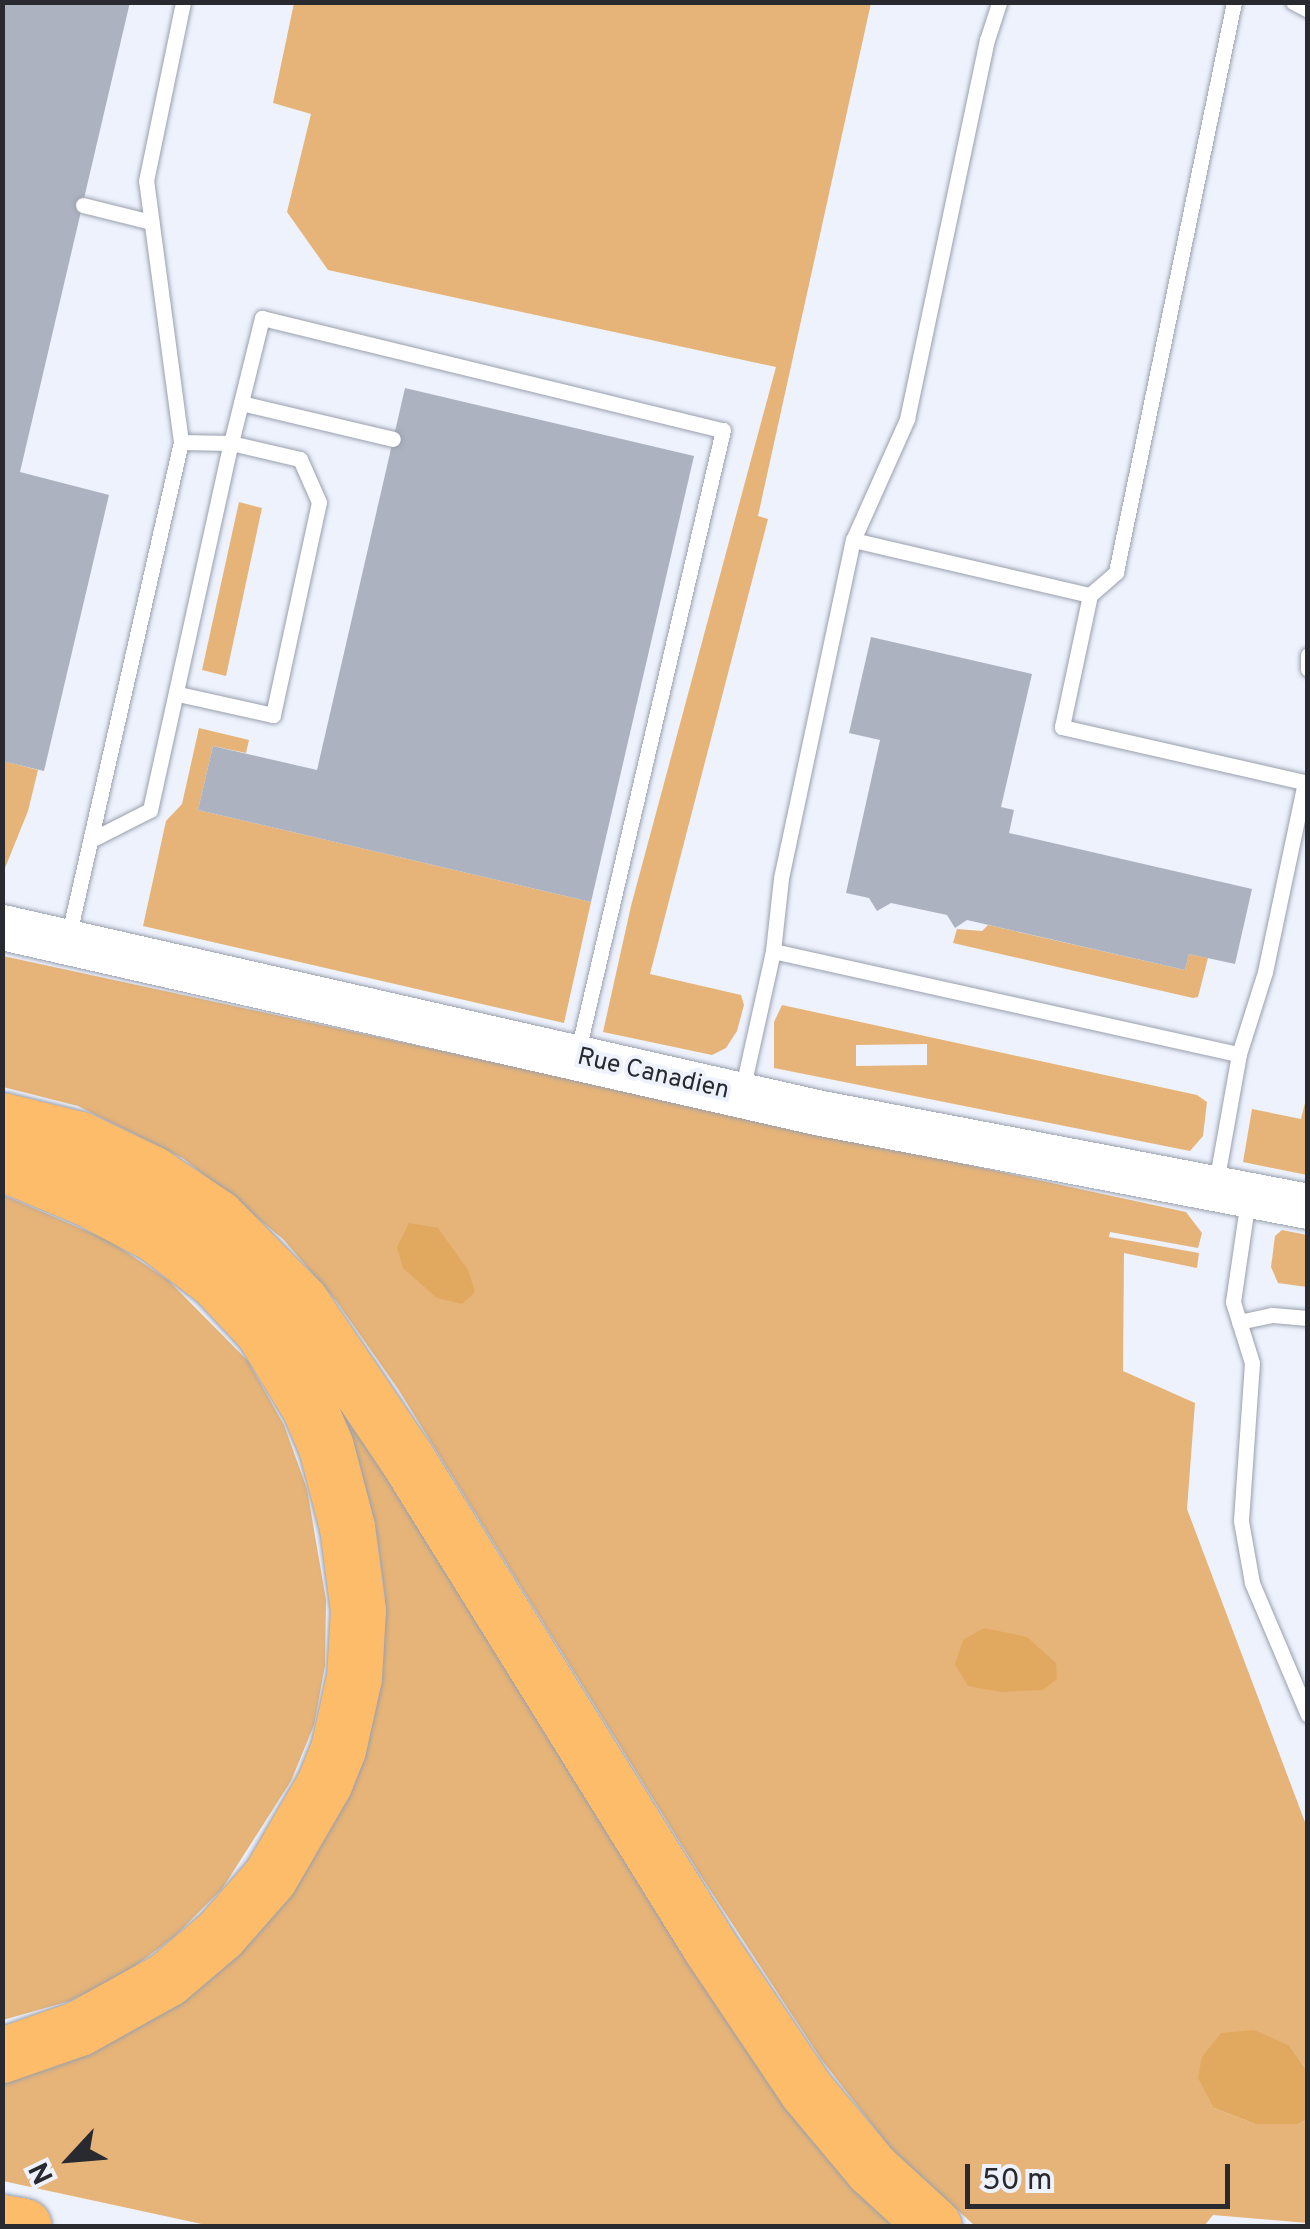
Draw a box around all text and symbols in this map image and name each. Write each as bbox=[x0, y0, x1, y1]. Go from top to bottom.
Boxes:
street label: Rue Canadien bbox=[574, 1043, 732, 1107]
north arrow bbox=[20, 2109, 120, 2209]
scale bar bbox=[970, 2144, 1235, 2206]
text: N bbox=[22, 2155, 64, 2189]
text: 50 m bbox=[982, 2163, 1052, 2200]

